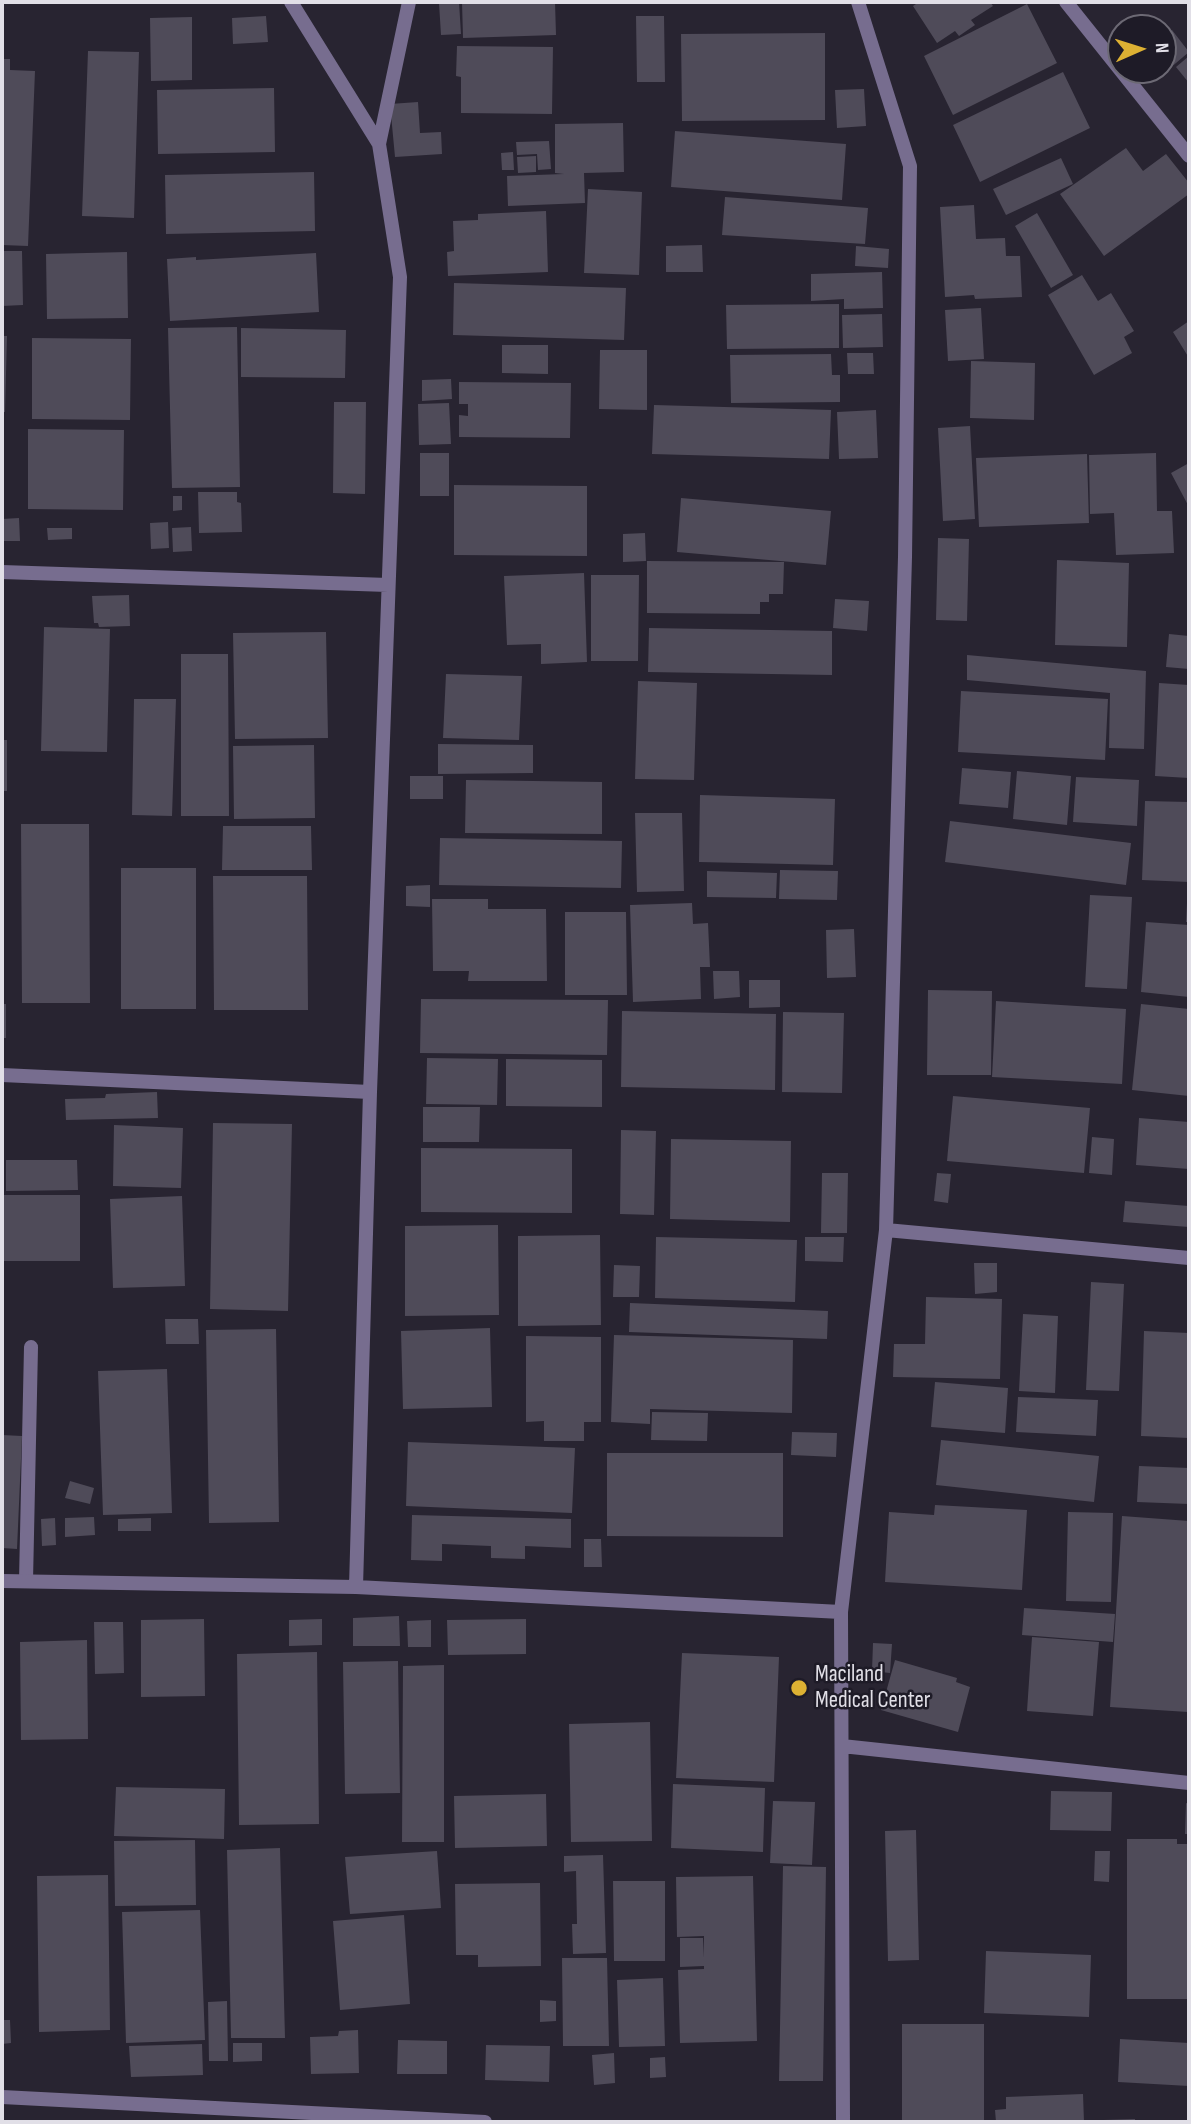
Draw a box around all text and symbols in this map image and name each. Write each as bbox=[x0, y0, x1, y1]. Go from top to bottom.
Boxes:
north arrow bbox=[1107, 14, 1177, 84]
text: N bbox=[1150, 42, 1173, 54]
place label: Maciland Medical Center bbox=[815, 1661, 930, 1715]
marker: Maciland Medical Center bbox=[789, 1678, 809, 1698]

